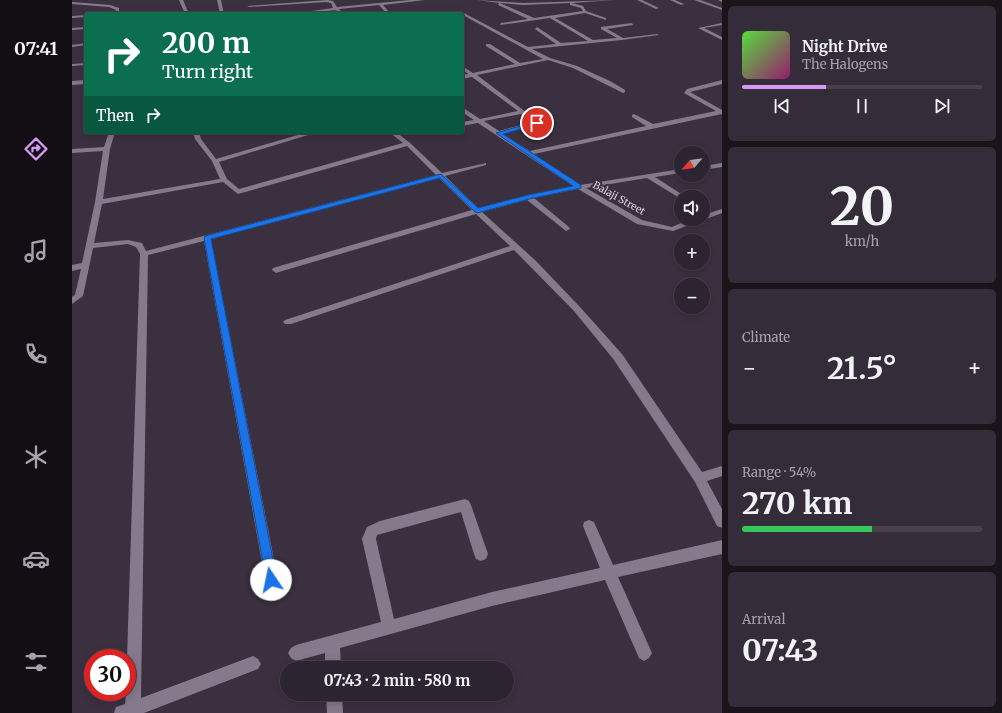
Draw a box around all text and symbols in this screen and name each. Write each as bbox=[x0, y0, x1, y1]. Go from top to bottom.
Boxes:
text: 200 m bbox=[162, 25, 250, 61]
icon: right bbox=[96, 28, 148, 80]
text: 07:41 bbox=[14, 37, 58, 60]
text: Night Drive bbox=[802, 37, 887, 56]
text: The Halogens bbox=[802, 56, 888, 73]
text: Turn right bbox=[162, 60, 253, 83]
icon: previous bbox=[771, 95, 793, 117]
icon: pause bbox=[851, 95, 873, 117]
icon: next bbox=[931, 95, 953, 117]
icon: right bbox=[142, 104, 164, 126]
text: Then bbox=[96, 106, 134, 125]
pin bbox=[520, 106, 554, 140]
icon: arrive bbox=[526, 112, 548, 134]
icon: directions bbox=[22, 135, 50, 163]
north arrow bbox=[674, 146, 710, 182]
map controls bbox=[674, 146, 710, 314]
text: 20 bbox=[830, 174, 894, 239]
street label: Balaji Street bbox=[591, 178, 648, 218]
button: sound bbox=[674, 190, 710, 226]
text: km/h bbox=[845, 233, 879, 250]
button: + bbox=[674, 234, 710, 270]
icon: music bbox=[22, 237, 50, 265]
button: − bbox=[674, 278, 710, 314]
text: Climate bbox=[742, 329, 790, 346]
icon: phone bbox=[22, 340, 50, 368]
text: 21.5° bbox=[827, 349, 897, 387]
text: − bbox=[742, 354, 757, 382]
text: + bbox=[967, 354, 982, 382]
icon: climate bbox=[22, 443, 50, 471]
text: Range · 54% bbox=[742, 464, 816, 481]
text: 270 km bbox=[742, 484, 852, 522]
icon: car bbox=[22, 545, 50, 573]
position arrow bbox=[250, 559, 292, 601]
text: Arrival bbox=[742, 611, 785, 628]
text: 07:43 bbox=[742, 631, 819, 669]
icon: filters bbox=[22, 648, 50, 676]
speed limit sign: 30 bbox=[84, 649, 136, 701]
text: 07:43 · 2 min · 580 m bbox=[324, 671, 470, 690]

